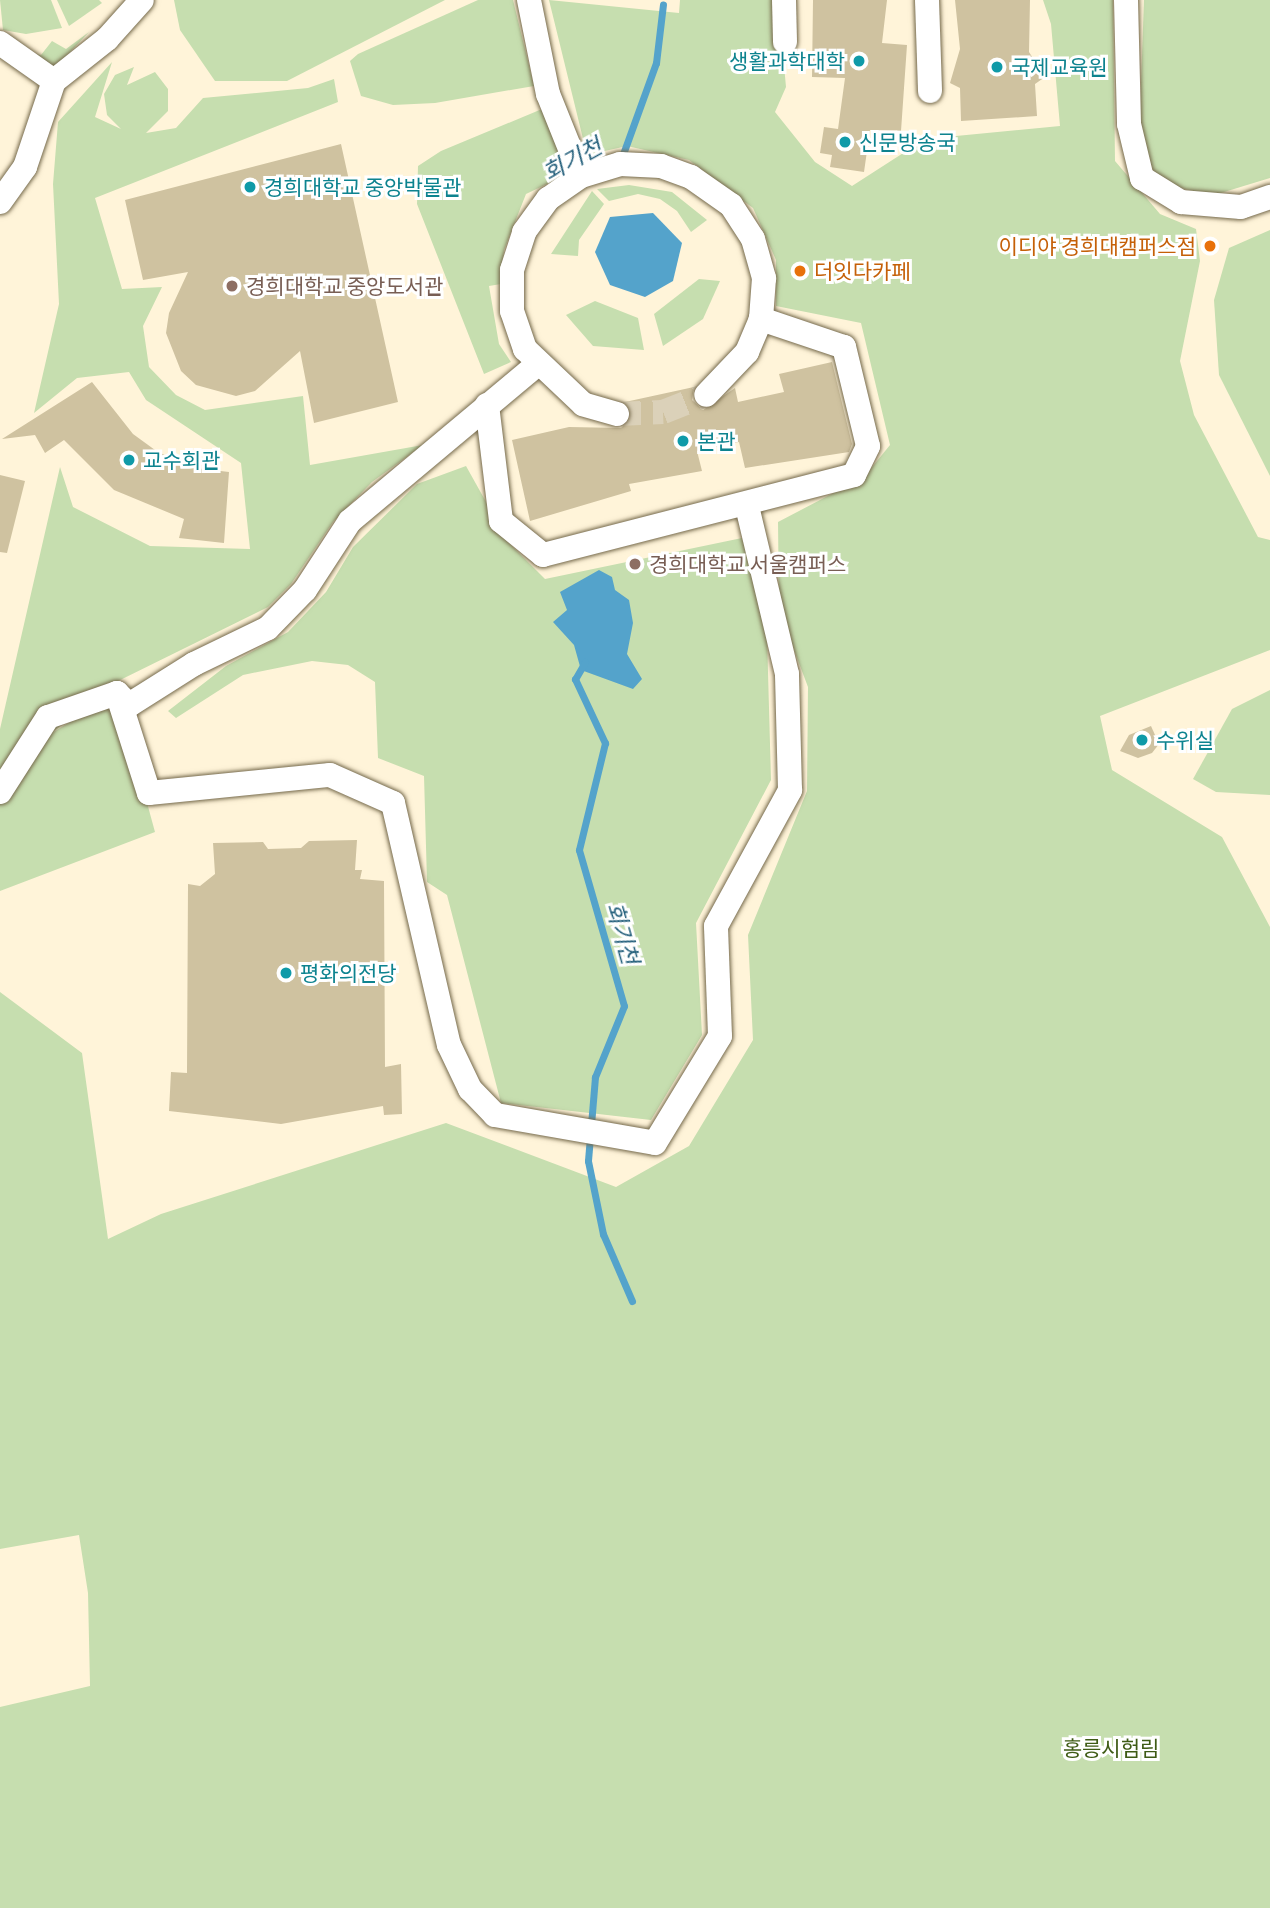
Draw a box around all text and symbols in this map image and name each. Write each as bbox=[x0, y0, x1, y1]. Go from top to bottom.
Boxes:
place label: 생활과학대학 bbox=[729, 48, 845, 74]
marker: 생활과학대학 bbox=[851, 53, 867, 69]
place label: 국제교육원 bbox=[1011, 54, 1108, 80]
marker: 국제교육원 bbox=[989, 59, 1005, 75]
place label: 신문방송국 bbox=[859, 129, 956, 155]
water label: 회기천 bbox=[538, 132, 606, 186]
marker: 신문방송국 bbox=[837, 134, 853, 150]
place label: 경희대학교 중앙박물관 bbox=[264, 174, 461, 200]
marker: 경희대학교 중앙박물관 bbox=[242, 179, 258, 195]
place label: 이디야 경희대캠퍼스점 bbox=[999, 233, 1196, 259]
marker: 이디야 경희대캠퍼스점 bbox=[1202, 238, 1218, 254]
place label: 더잇다카페 bbox=[814, 258, 911, 284]
marker: 더잇다카페 bbox=[792, 263, 808, 279]
place label: 경희대학교 중앙도서관 bbox=[246, 273, 443, 299]
marker: 경희대학교 중앙도서관 bbox=[224, 278, 240, 294]
place label: 본관 bbox=[697, 428, 736, 454]
marker: 본관 bbox=[675, 433, 691, 449]
place label: 교수회관 bbox=[143, 447, 220, 473]
marker: 교수회관 bbox=[121, 452, 137, 468]
place label: 경희대학교 서울캠퍼스 bbox=[649, 551, 846, 577]
marker: 경희대학교 서울캠퍼스 bbox=[627, 556, 643, 572]
place label: 수위실 bbox=[1156, 727, 1214, 753]
marker: 수위실 bbox=[1134, 732, 1150, 748]
water label: 회기천 bbox=[601, 899, 645, 967]
place label: 평화의전당 bbox=[300, 960, 397, 986]
marker: 평화의전당 bbox=[278, 965, 294, 981]
park label: 홍릉시험림 bbox=[1063, 1735, 1159, 1761]

